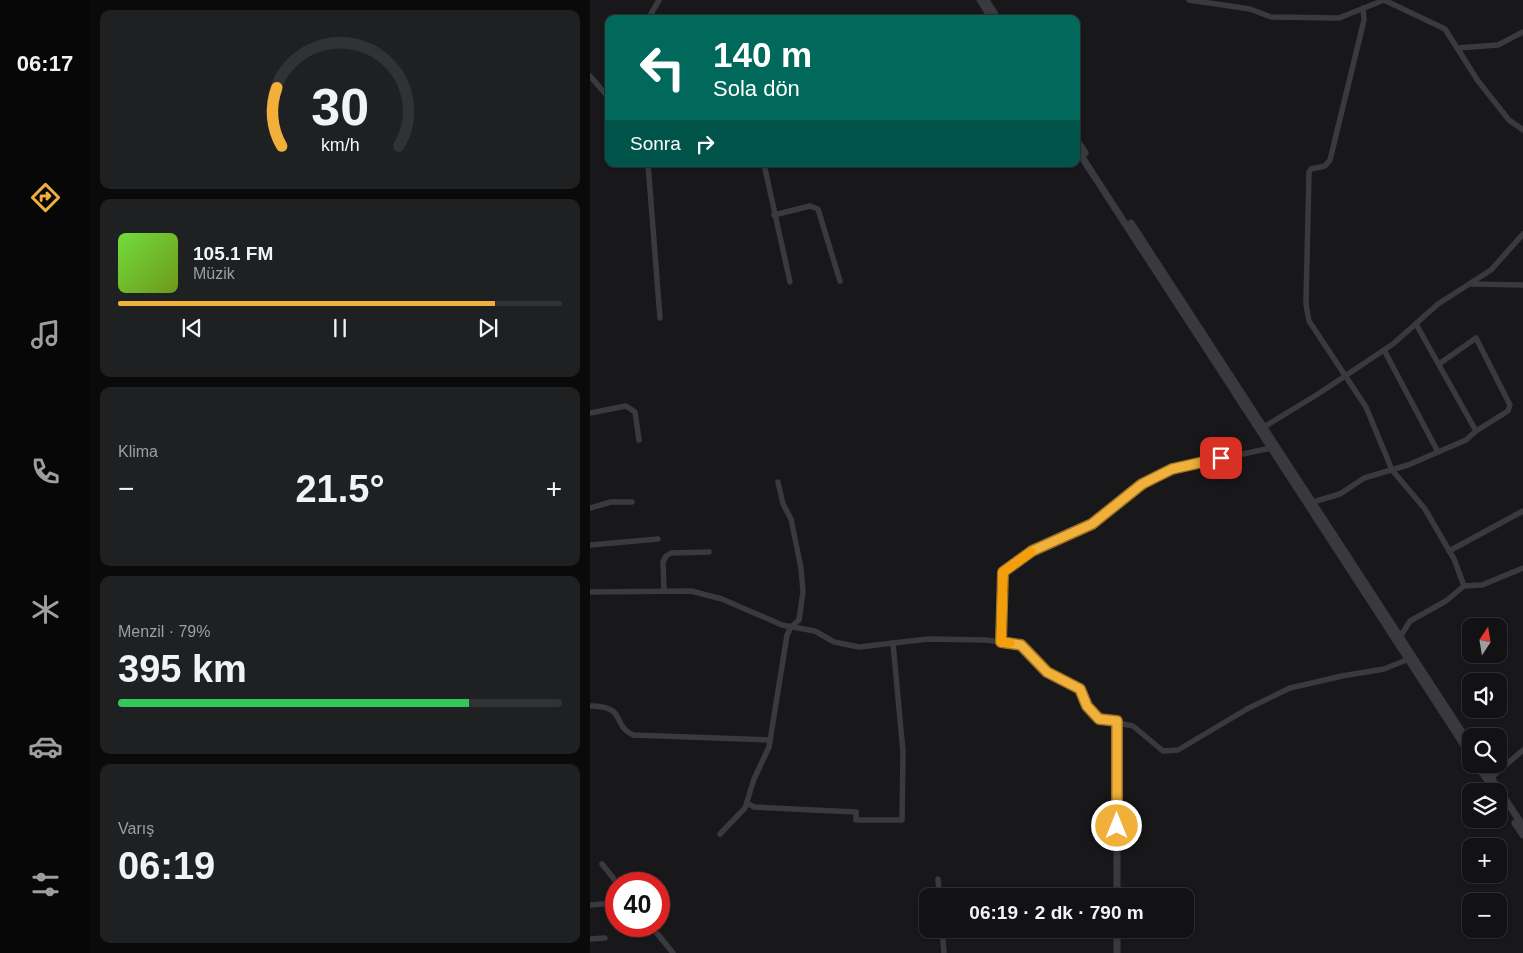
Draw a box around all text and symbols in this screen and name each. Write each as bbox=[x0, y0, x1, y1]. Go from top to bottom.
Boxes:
icon: left bbox=[630, 35, 695, 100]
text: 140 m bbox=[713, 35, 812, 74]
text: 06:17 bbox=[17, 51, 73, 76]
text: Sola dön bbox=[713, 76, 800, 101]
text: 30 bbox=[311, 78, 369, 136]
icon: right bbox=[691, 130, 719, 158]
text: Sonra bbox=[630, 133, 681, 154]
text: km/h bbox=[321, 135, 359, 155]
icon: directions bbox=[28, 180, 63, 215]
text: 105.1 FM bbox=[193, 243, 273, 264]
text: Müzik bbox=[193, 265, 235, 282]
icon: previous bbox=[178, 314, 206, 342]
icon: pause bbox=[326, 314, 354, 342]
icon: next bbox=[474, 314, 502, 342]
icon: music bbox=[28, 317, 63, 352]
pin bbox=[1200, 437, 1242, 479]
text: Klima bbox=[118, 443, 158, 460]
icon: arrive bbox=[1207, 444, 1235, 472]
icon: phone bbox=[28, 454, 63, 489]
text: 21.5° bbox=[295, 468, 385, 510]
text: − bbox=[118, 473, 134, 504]
text: + bbox=[546, 473, 562, 504]
icon: climate bbox=[28, 592, 63, 627]
north arrow bbox=[1462, 618, 1508, 662]
map controls bbox=[1462, 618, 1507, 938]
text: Menzil · 79% bbox=[118, 623, 210, 640]
text: 395 km bbox=[118, 648, 247, 690]
button: sound bbox=[1462, 673, 1507, 718]
button: search bbox=[1462, 728, 1507, 773]
icon: car bbox=[28, 729, 63, 764]
button: layers bbox=[1462, 783, 1507, 828]
position arrow bbox=[1090, 799, 1142, 851]
text: Varış bbox=[118, 820, 154, 837]
button: + bbox=[1462, 838, 1507, 883]
text: 06:19 bbox=[118, 845, 215, 887]
icon: filters bbox=[28, 867, 63, 902]
speed limit sign: 40 bbox=[605, 872, 670, 937]
button: − bbox=[1462, 893, 1507, 938]
text: 06:19 · 2 dk · 790 m bbox=[969, 902, 1144, 923]

